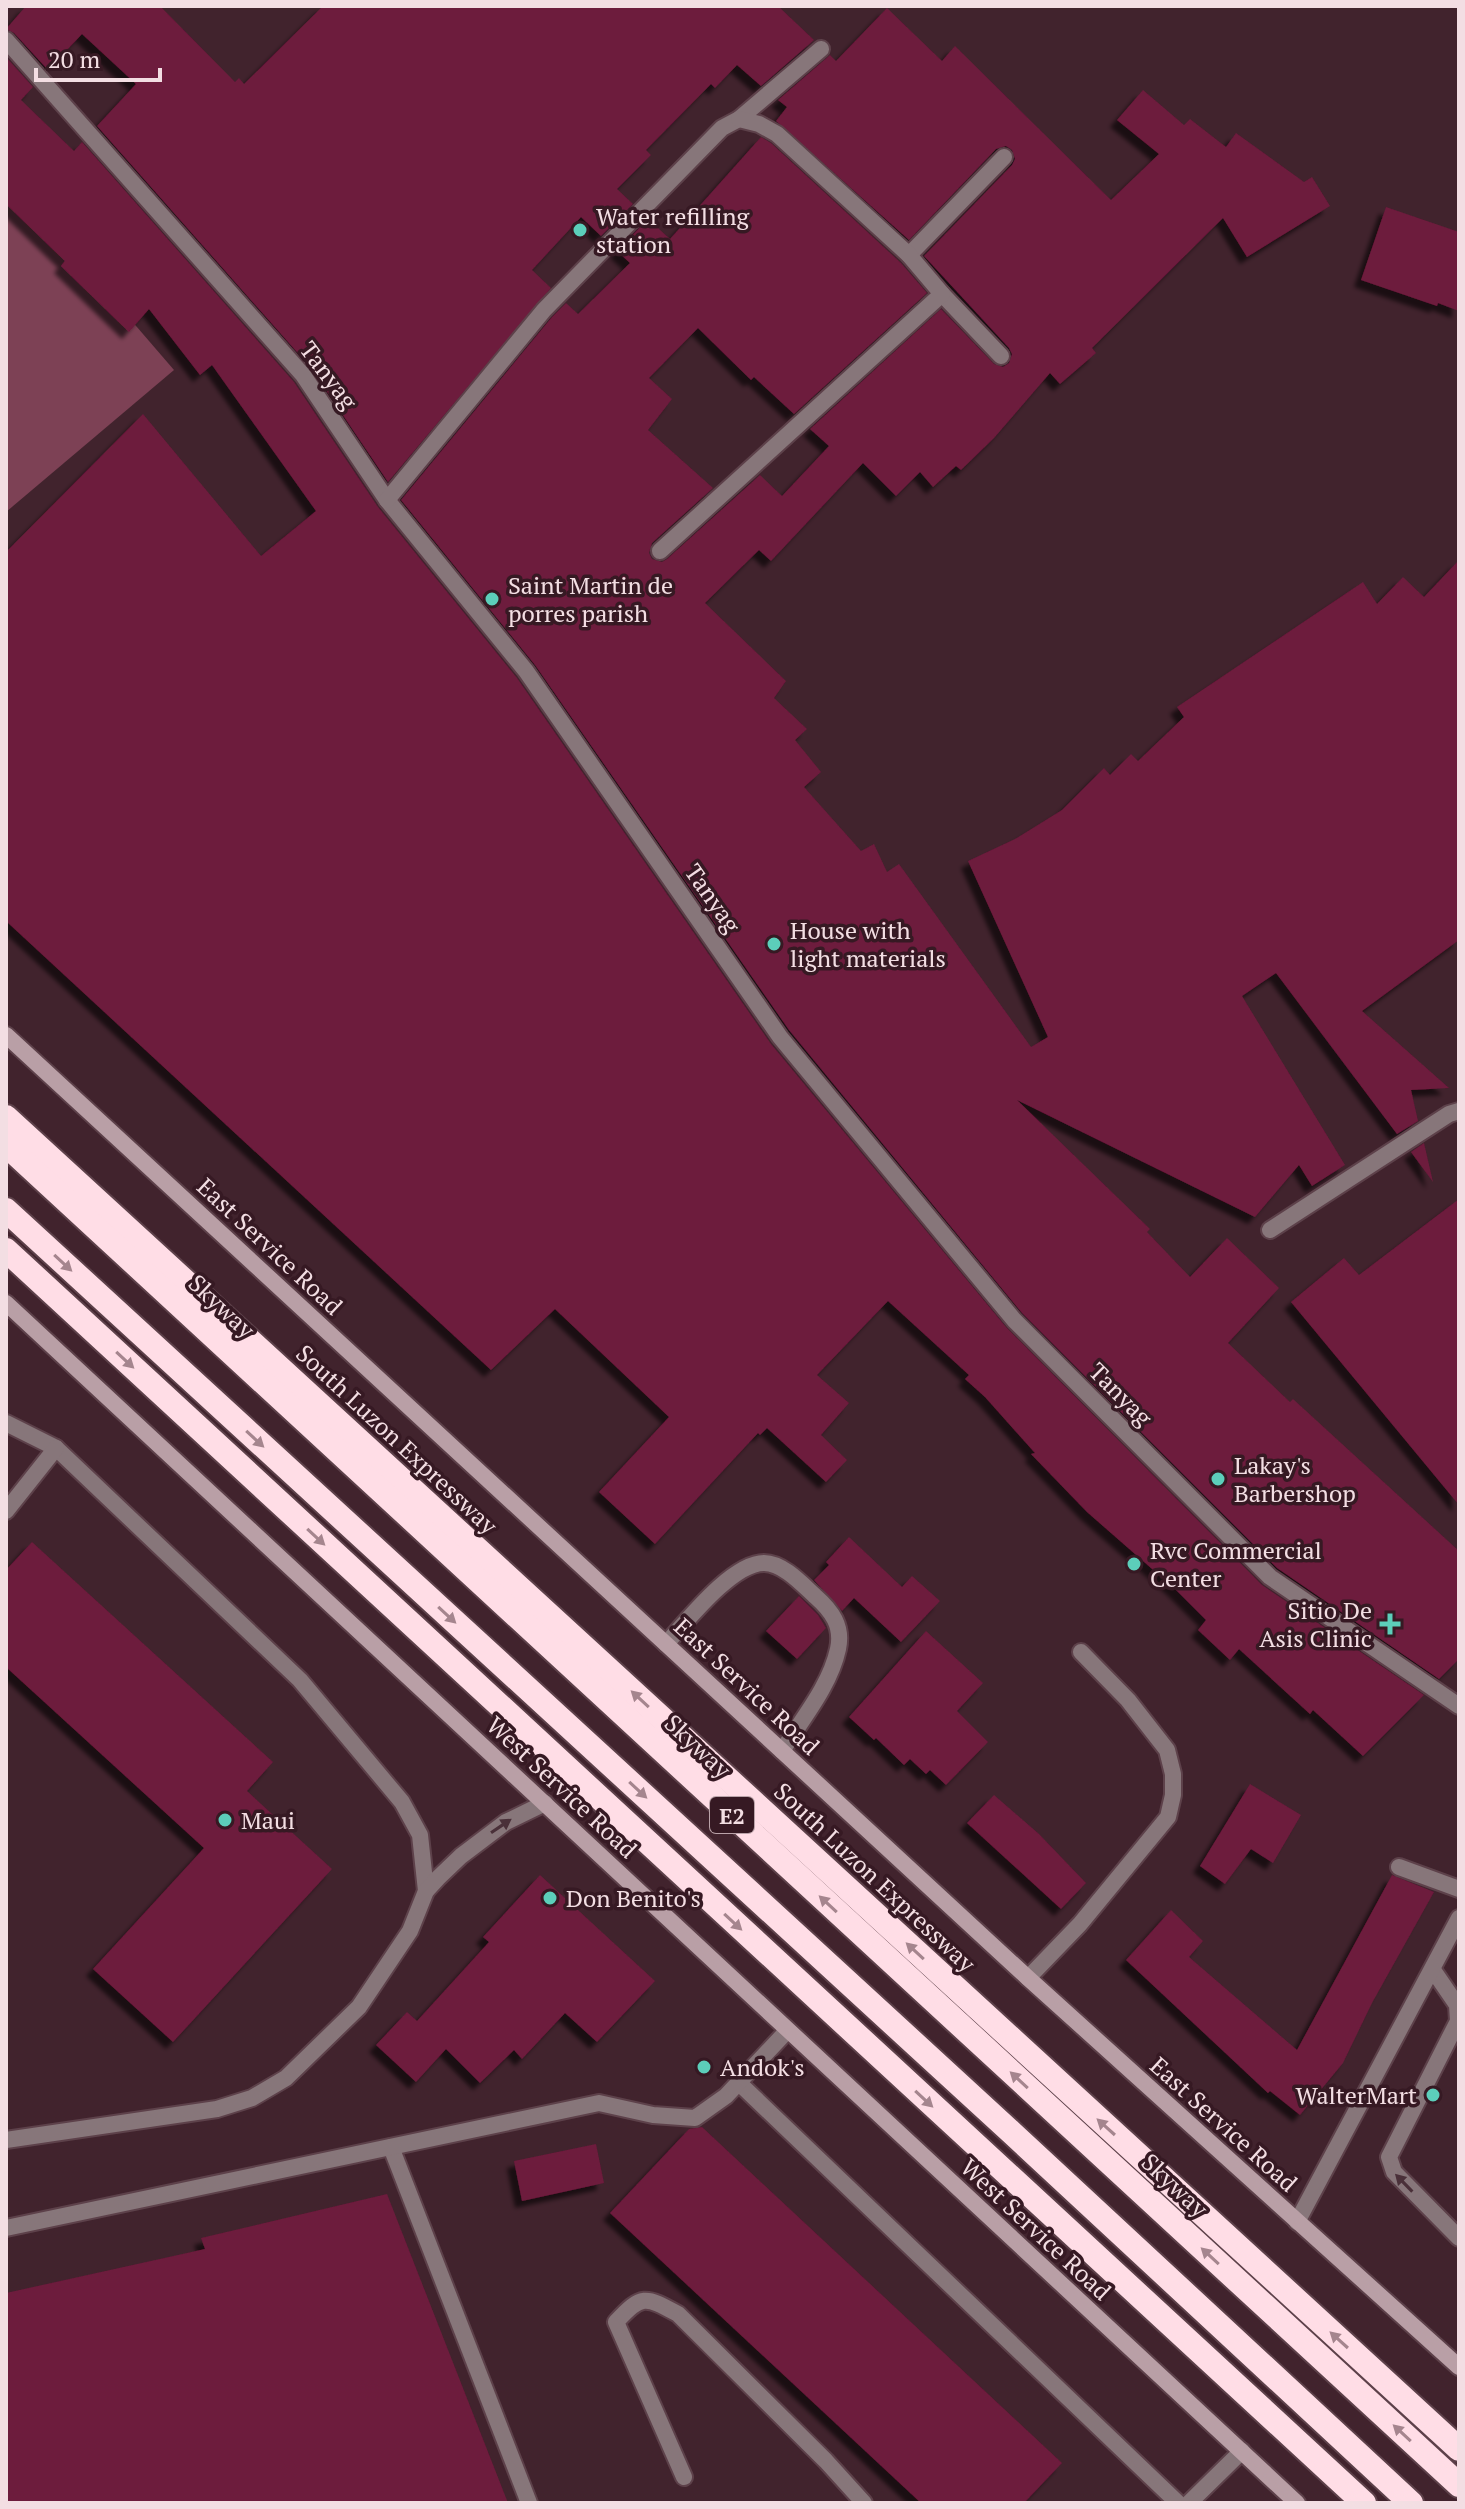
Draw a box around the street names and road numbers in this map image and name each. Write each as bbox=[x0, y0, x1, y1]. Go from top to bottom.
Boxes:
street label: Tanyag bbox=[293, 334, 365, 416]
street label: Tanyag bbox=[678, 857, 749, 939]
street label: East Service Road bbox=[191, 1170, 349, 1322]
street label: Skyway bbox=[182, 1267, 263, 1346]
street label: South Luzon Expressway bbox=[289, 1337, 505, 1541]
street label: Tanyag bbox=[1082, 1355, 1160, 1433]
street label: East Service Road bbox=[668, 1610, 826, 1762]
street label: Skyway bbox=[658, 1707, 739, 1786]
street label: West Service Road bbox=[480, 1709, 644, 1865]
street label: South Luzon Expressway bbox=[767, 1775, 983, 1979]
road number: E2 bbox=[710, 1797, 754, 1833]
street label: East Service Road bbox=[1144, 2049, 1304, 2199]
street label: Skyway bbox=[1135, 2146, 1216, 2225]
street label: West Service Road bbox=[954, 2151, 1118, 2307]

